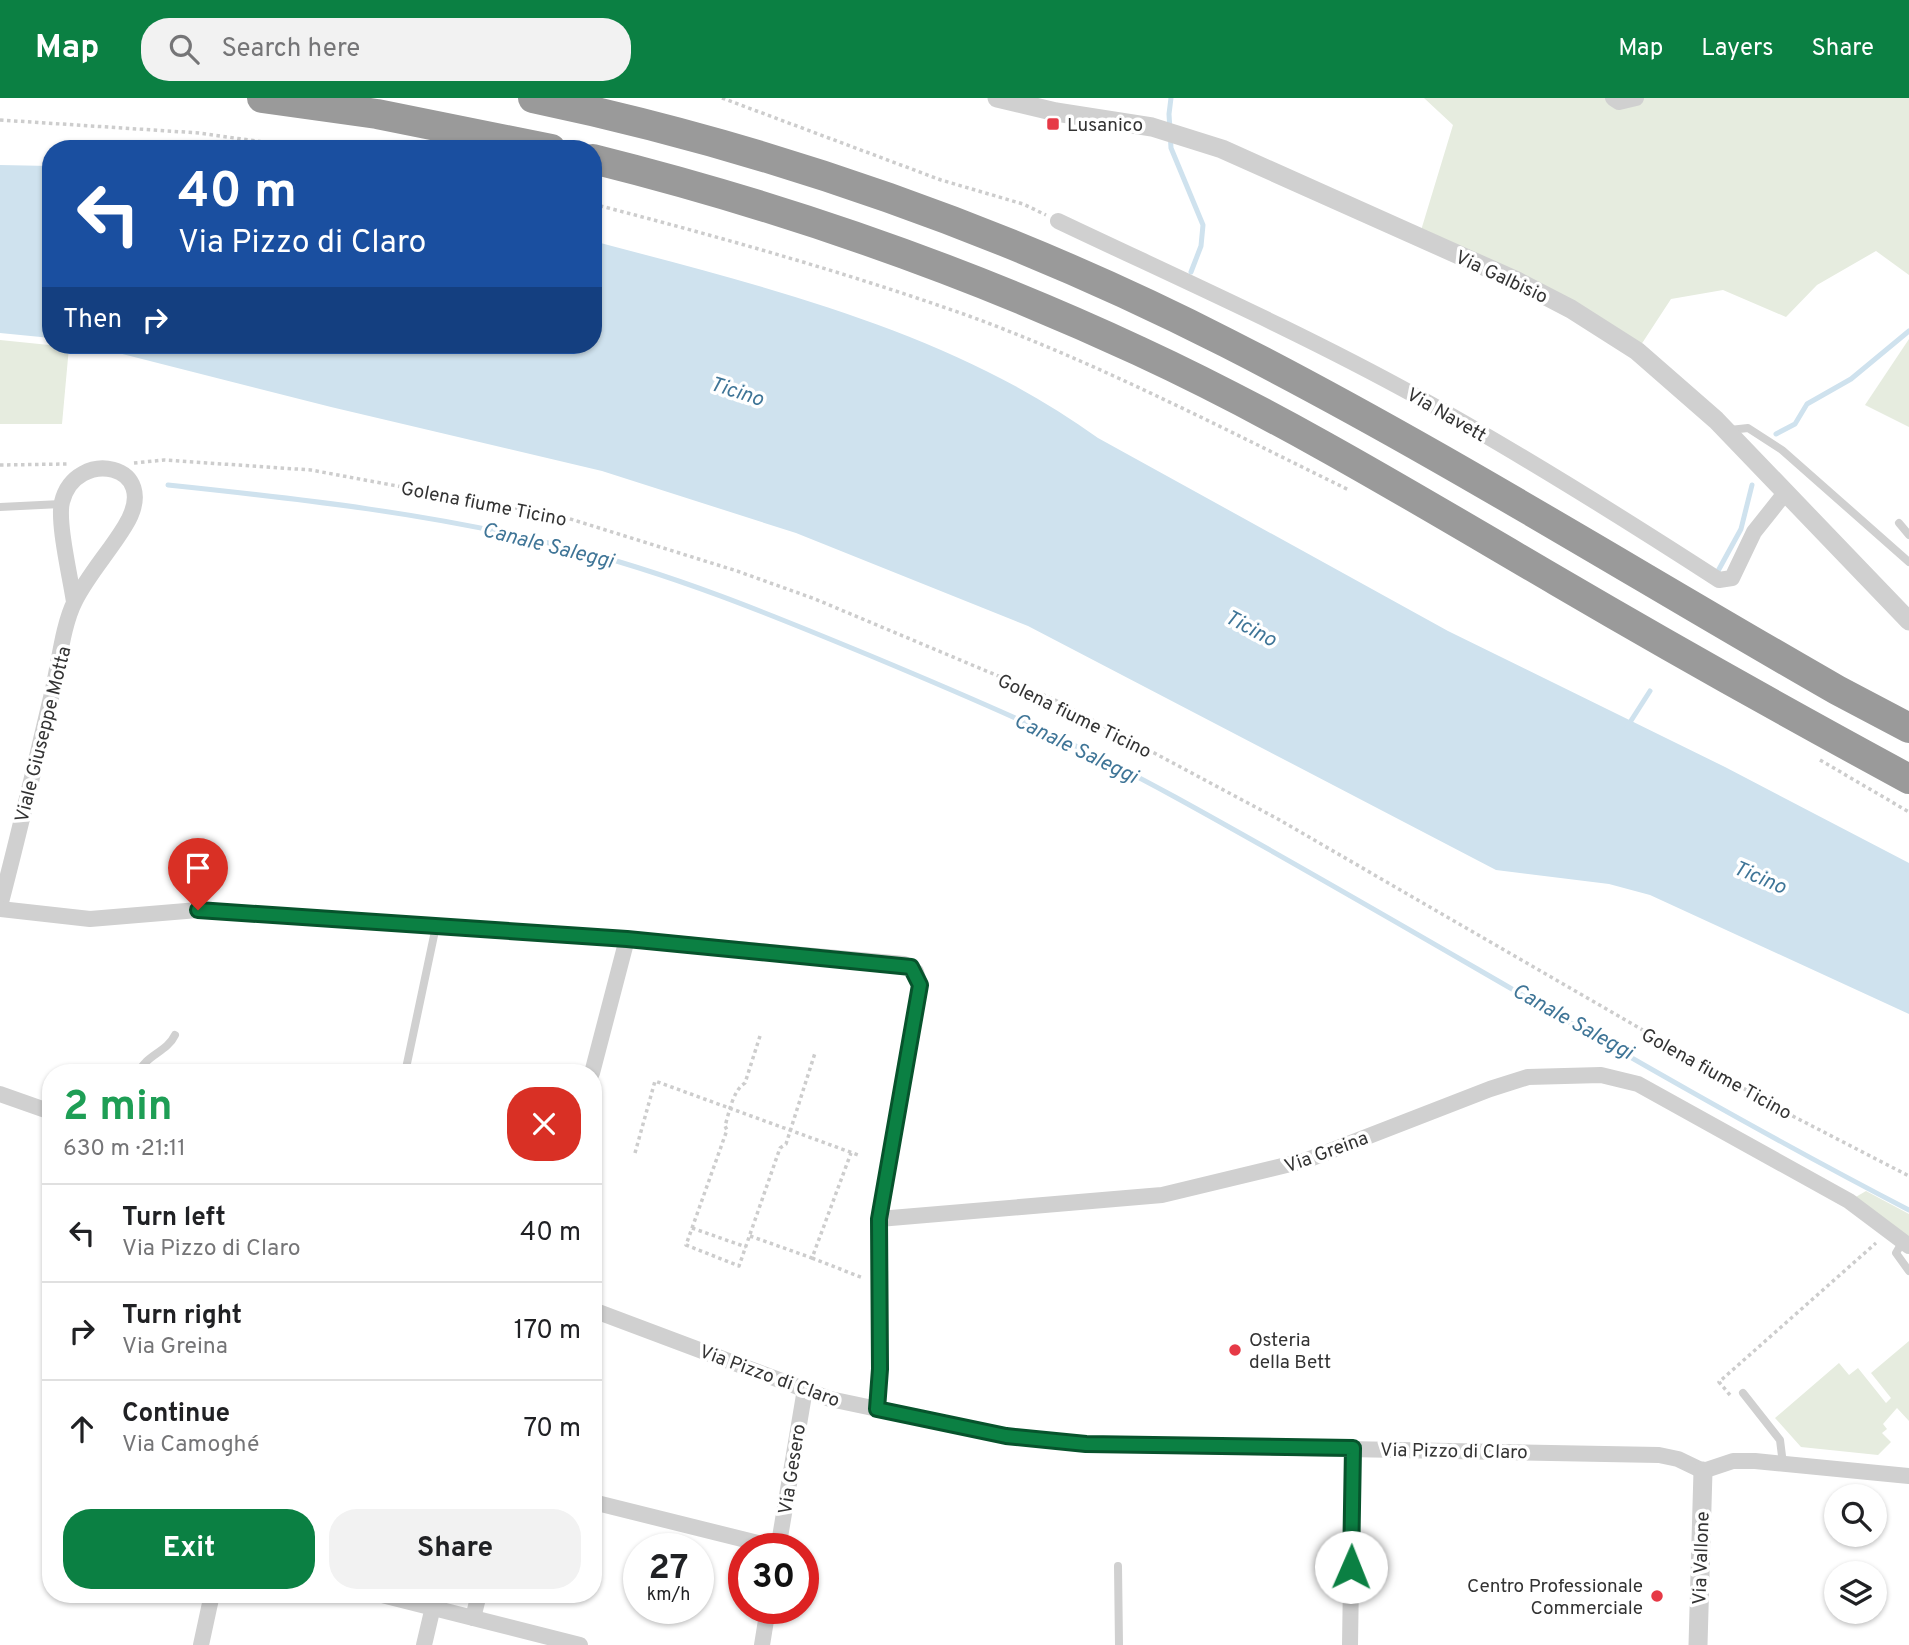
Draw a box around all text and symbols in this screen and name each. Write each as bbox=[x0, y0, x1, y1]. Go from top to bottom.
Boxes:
search box bbox=[141, 18, 631, 81]
text: Map bbox=[35, 28, 99, 70]
icon: search bbox=[165, 30, 203, 68]
text: Search here bbox=[221, 33, 360, 66]
text: Map bbox=[1618, 34, 1663, 64]
text: Layers bbox=[1701, 34, 1773, 64]
text: Share bbox=[1811, 34, 1874, 64]
place label: Lusanico bbox=[1067, 114, 1143, 138]
marker: Lusanico bbox=[1045, 116, 1061, 132]
text: 40 m bbox=[178, 163, 297, 225]
icon: left bbox=[63, 168, 154, 259]
text: Via Pizzo di Claro bbox=[178, 224, 426, 264]
street label: Via Galbisio bbox=[1451, 246, 1551, 310]
icon: right bbox=[136, 301, 174, 339]
text: Then bbox=[63, 304, 122, 337]
water label: Ticino bbox=[706, 371, 768, 414]
street label: Via Navett bbox=[1402, 383, 1490, 448]
street label: Golena fiume Ticino bbox=[399, 477, 569, 533]
water label: Canale Saleggi bbox=[479, 517, 618, 576]
water label: Ticino bbox=[1220, 605, 1282, 655]
street label: Viale Giuseppe Motta bbox=[10, 644, 77, 825]
street label: Golena fiume Ticino bbox=[993, 669, 1155, 764]
water label: Canale Saleggi bbox=[1009, 708, 1143, 792]
pin bbox=[168, 838, 228, 910]
icon: arrive bbox=[179, 849, 217, 887]
water label: Ticino bbox=[1729, 855, 1791, 902]
water label: Canale Saleggi bbox=[1507, 978, 1639, 1068]
street label: Golena fiume Ticino bbox=[1637, 1023, 1796, 1126]
text: 2 min bbox=[63, 1082, 173, 1135]
button: close bbox=[507, 1087, 581, 1161]
street label: Via Greina bbox=[1281, 1127, 1372, 1179]
text: 630 m · 21:11 bbox=[63, 1135, 186, 1164]
text: Turn left bbox=[122, 1202, 226, 1235]
icon: left bbox=[63, 1214, 101, 1252]
text: 40 m bbox=[520, 1217, 581, 1250]
text: Via Pizzo di Claro bbox=[122, 1235, 301, 1264]
text: Turn right bbox=[122, 1300, 242, 1333]
icon: right bbox=[63, 1312, 101, 1350]
text: 170 m bbox=[514, 1315, 581, 1348]
place label: Osteria della Bett bbox=[1249, 1329, 1331, 1375]
text: Via Greina bbox=[122, 1333, 228, 1362]
street label: Via Pizzo di Claro bbox=[696, 1340, 843, 1413]
marker: Osteria della Bett bbox=[1227, 1342, 1243, 1358]
text: Continue bbox=[122, 1398, 230, 1431]
icon: ahead bbox=[63, 1410, 101, 1448]
text: 70 m bbox=[523, 1413, 581, 1446]
street label: Via Gesero bbox=[774, 1422, 812, 1516]
text: Via Camoghé bbox=[122, 1431, 259, 1460]
street label: Via Pizzo di Claro bbox=[1380, 1439, 1528, 1465]
map controls bbox=[1824, 1484, 1887, 1624]
button: search bbox=[1824, 1484, 1887, 1547]
button: Exit bbox=[63, 1509, 315, 1589]
button: Share bbox=[329, 1509, 581, 1589]
street label: Via Vallone bbox=[1688, 1511, 1716, 1605]
position arrow bbox=[1314, 1530, 1388, 1604]
speed limit sign: 30 bbox=[728, 1533, 819, 1624]
text: 27 bbox=[649, 1547, 688, 1591]
button: layers bbox=[1824, 1561, 1887, 1624]
place label: Centro Professionale Commerciale bbox=[1467, 1575, 1643, 1621]
text: km/h bbox=[647, 1584, 690, 1607]
marker: Centro Professionale Commerciale bbox=[1649, 1588, 1665, 1604]

